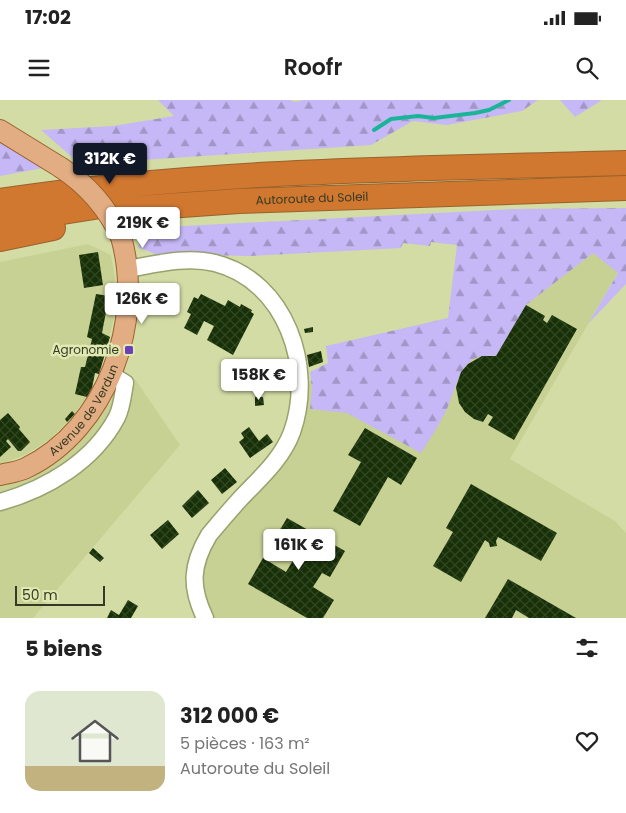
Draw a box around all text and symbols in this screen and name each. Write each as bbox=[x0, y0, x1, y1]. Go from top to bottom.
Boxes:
text: 17:02 bbox=[25, 4, 71, 31]
text: Roofr bbox=[284, 52, 342, 83]
icon: menu bbox=[25, 54, 53, 82]
icon: search bbox=[573, 54, 601, 82]
pin: 312K € bbox=[69, 142, 151, 185]
text: 312K € bbox=[84, 147, 136, 170]
street label: Autoroute du Soleil bbox=[255, 188, 369, 208]
pin: 219K € bbox=[102, 206, 184, 249]
text: 219K € bbox=[117, 211, 169, 234]
pin: 126K € bbox=[101, 282, 183, 325]
text: 126K € bbox=[116, 287, 168, 310]
place label: Agronomie bbox=[53, 341, 119, 358]
marker: Agronomie bbox=[123, 344, 135, 356]
pin: 158K € bbox=[218, 358, 300, 401]
street label: Avenue de Verdun bbox=[45, 362, 122, 460]
text: 158K € bbox=[232, 363, 286, 386]
pin: 161K € bbox=[258, 528, 340, 571]
text: 161K € bbox=[274, 533, 324, 556]
scale bar bbox=[15, 583, 105, 606]
text: 50 m bbox=[22, 585, 58, 605]
text: 5 biens bbox=[25, 634, 102, 663]
icon: filters bbox=[573, 634, 601, 662]
text: 312 000 € bbox=[180, 701, 279, 730]
icon: home bbox=[65, 711, 125, 771]
icon: heart bbox=[573, 727, 601, 755]
text: 5 pièces · 163 m² bbox=[180, 732, 310, 755]
text: Autoroute du Soleil bbox=[180, 757, 330, 780]

